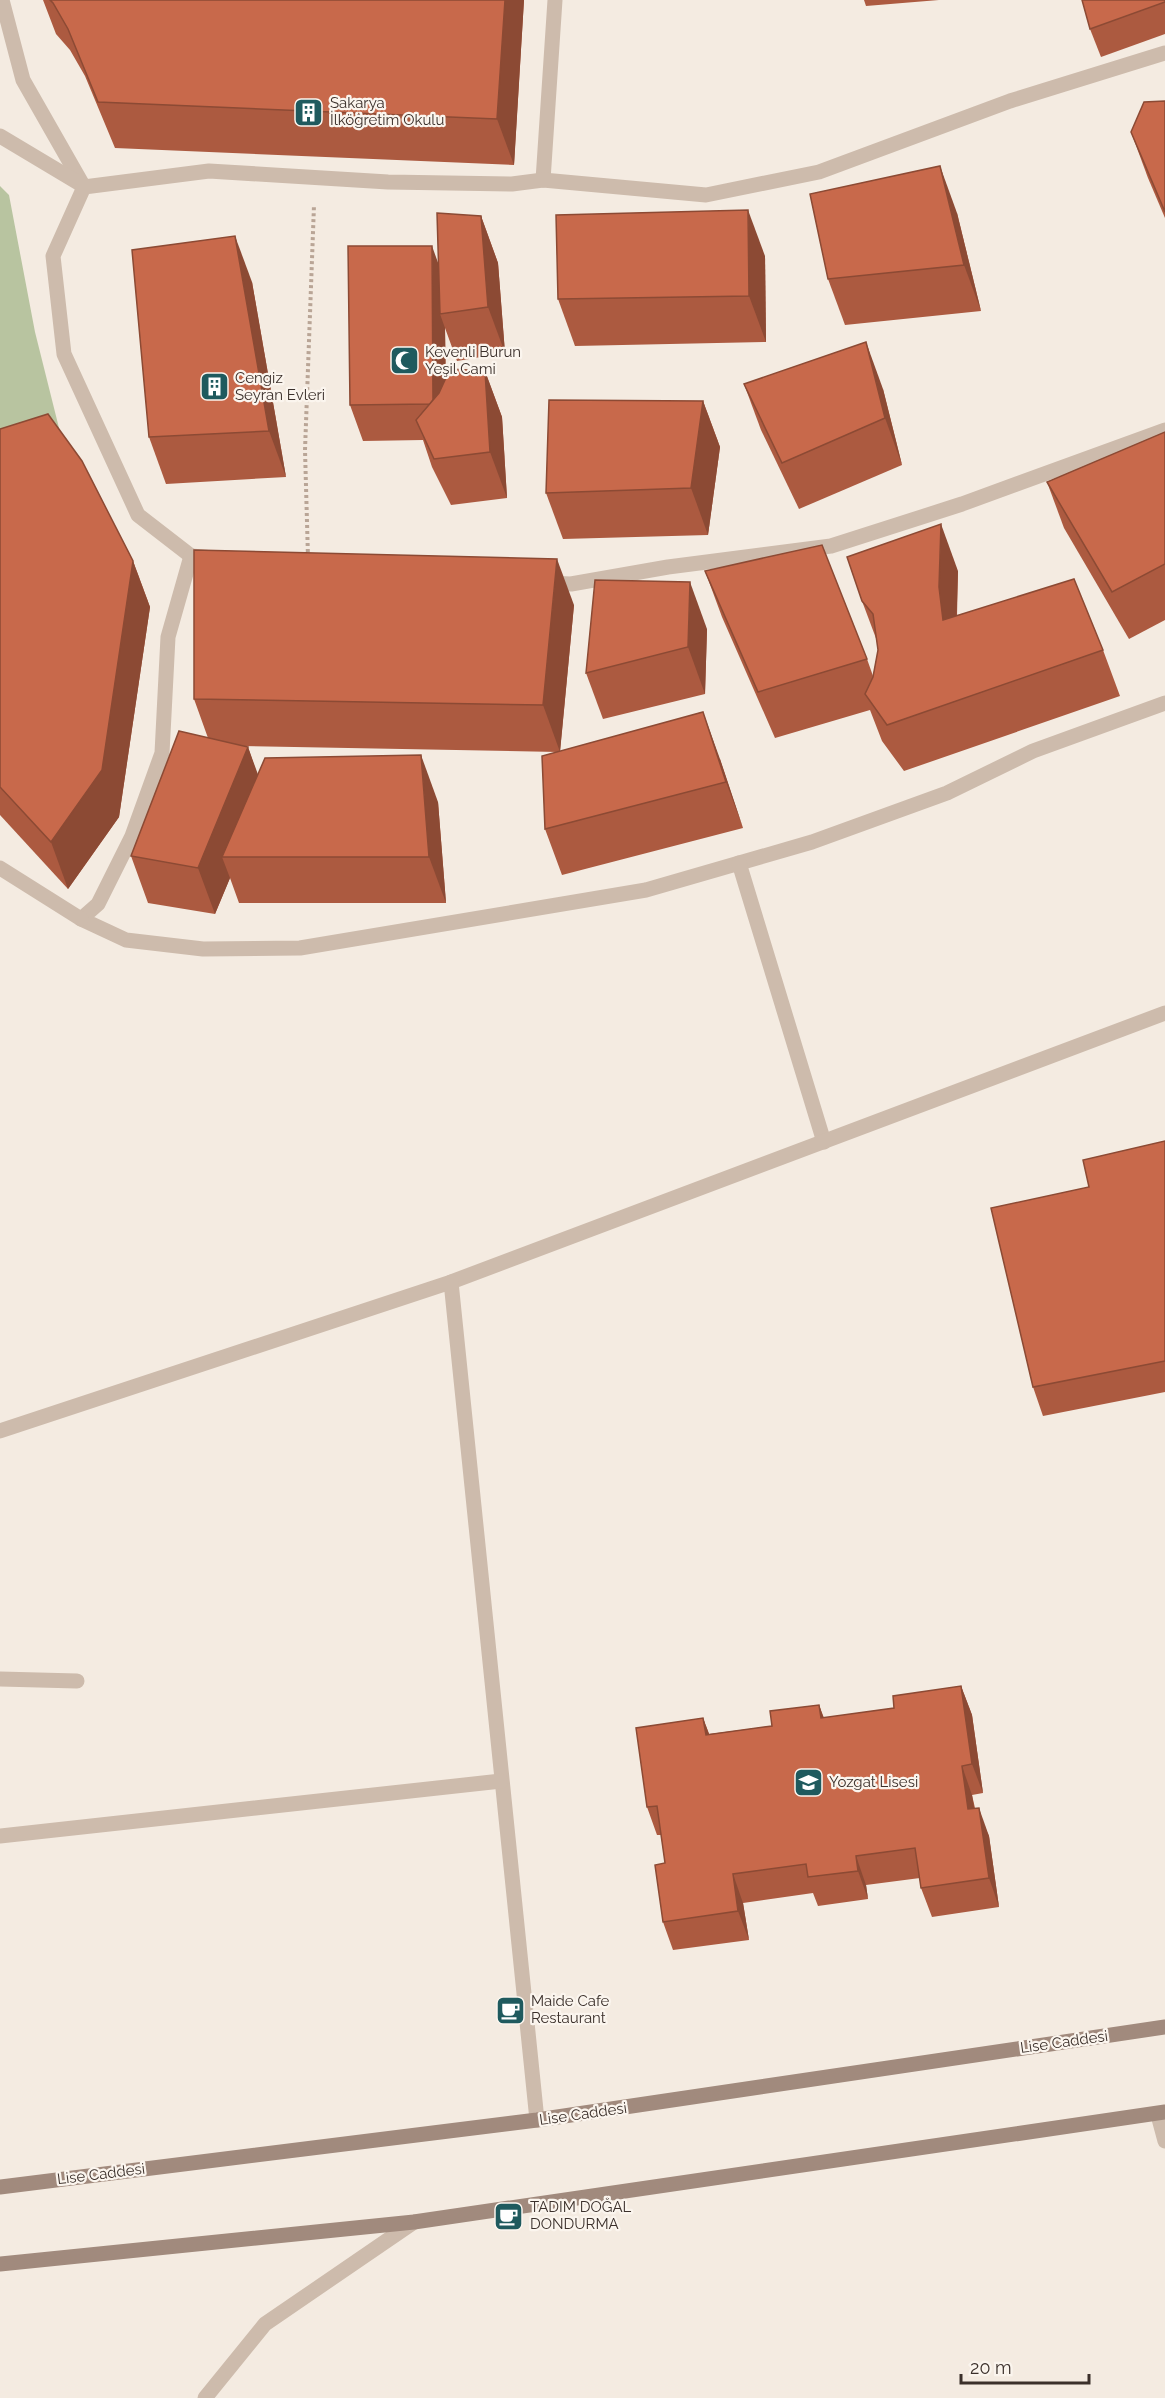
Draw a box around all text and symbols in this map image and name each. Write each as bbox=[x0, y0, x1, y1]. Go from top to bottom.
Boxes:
place label: Sakarya İlköğretim Okulu bbox=[330, 94, 444, 129]
building icon: Sakarya İlköğretim Okulu bbox=[293, 96, 325, 128]
place label: Kevenli Burun Yeşil Cami bbox=[425, 343, 521, 378]
mosque icon: Kevenli Burun Yeşil Cami bbox=[388, 345, 420, 377]
place label: Cengiz Seyran Evleri bbox=[235, 369, 325, 404]
building icon: Cengiz Seyran Evleri bbox=[198, 371, 230, 403]
school or university icon: Yozgat Lisesi bbox=[792, 1766, 824, 1798]
place label: Yozgat Lisesi bbox=[829, 1773, 918, 1791]
place label: Maide Cafe Restaurant bbox=[531, 1992, 610, 2027]
cafe icon: Maide Cafe Restaurant bbox=[494, 1994, 526, 2026]
street label: Lise Caddesi bbox=[1019, 2027, 1109, 2057]
street label: Lise Caddesi bbox=[538, 2099, 628, 2129]
street label: Lise Caddesi bbox=[56, 2160, 146, 2188]
place label: TADIM DOĞAL DONDURMA bbox=[530, 2198, 632, 2233]
cafe icon: TADIM DOĞAL DONDURMA bbox=[493, 2200, 525, 2232]
scale bar bbox=[961, 2347, 1088, 2385]
text: 20 m bbox=[970, 2357, 1012, 2378]

